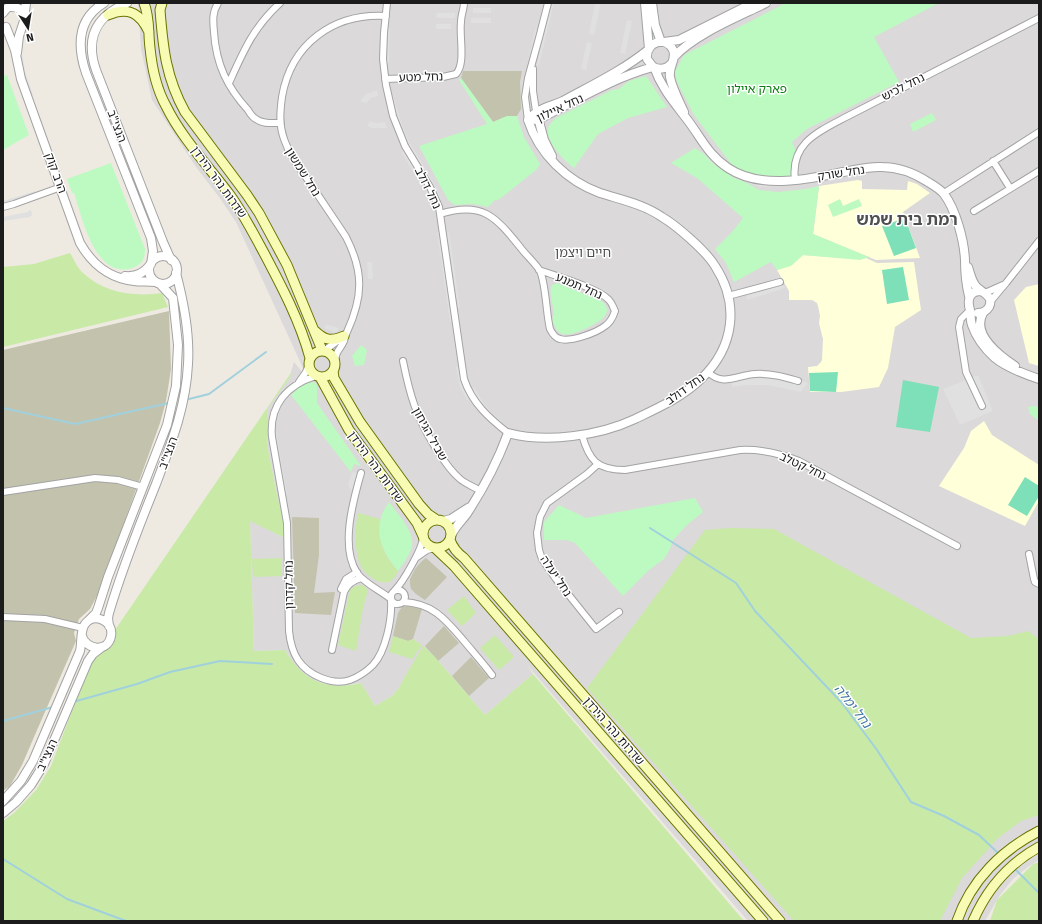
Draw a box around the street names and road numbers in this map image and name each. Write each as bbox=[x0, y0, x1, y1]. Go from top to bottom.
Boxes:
street label: נחל מטע bbox=[398, 69, 444, 85]
street label: נחל לכיש bbox=[879, 70, 927, 104]
street label: נחל איילון bbox=[534, 91, 586, 125]
street label: הנצי"ב bbox=[104, 108, 130, 144]
street label: שדרות נהר הירדן bbox=[188, 143, 250, 221]
street label: נחל שמשון bbox=[283, 145, 323, 199]
street label: הרב קוק bbox=[42, 151, 70, 195]
street label: נחל שורק bbox=[816, 162, 866, 184]
street label: נחל דולב bbox=[412, 165, 444, 211]
street label: נחל תמנע bbox=[554, 270, 604, 302]
street label: נחל דולב bbox=[663, 370, 707, 408]
street label: שביל הגיחון bbox=[410, 405, 450, 463]
street label: שדרות נהר הירדן bbox=[345, 428, 407, 506]
street label: הנצי"ב bbox=[155, 435, 181, 471]
street label: נחל קטלב bbox=[778, 449, 828, 483]
street label: נחל יעלה bbox=[537, 553, 575, 599]
street label: נחל קדרון bbox=[282, 560, 296, 610]
street label: שדרות נהר הירדן bbox=[581, 694, 647, 768]
street label: הנצי"ב bbox=[34, 737, 60, 773]

